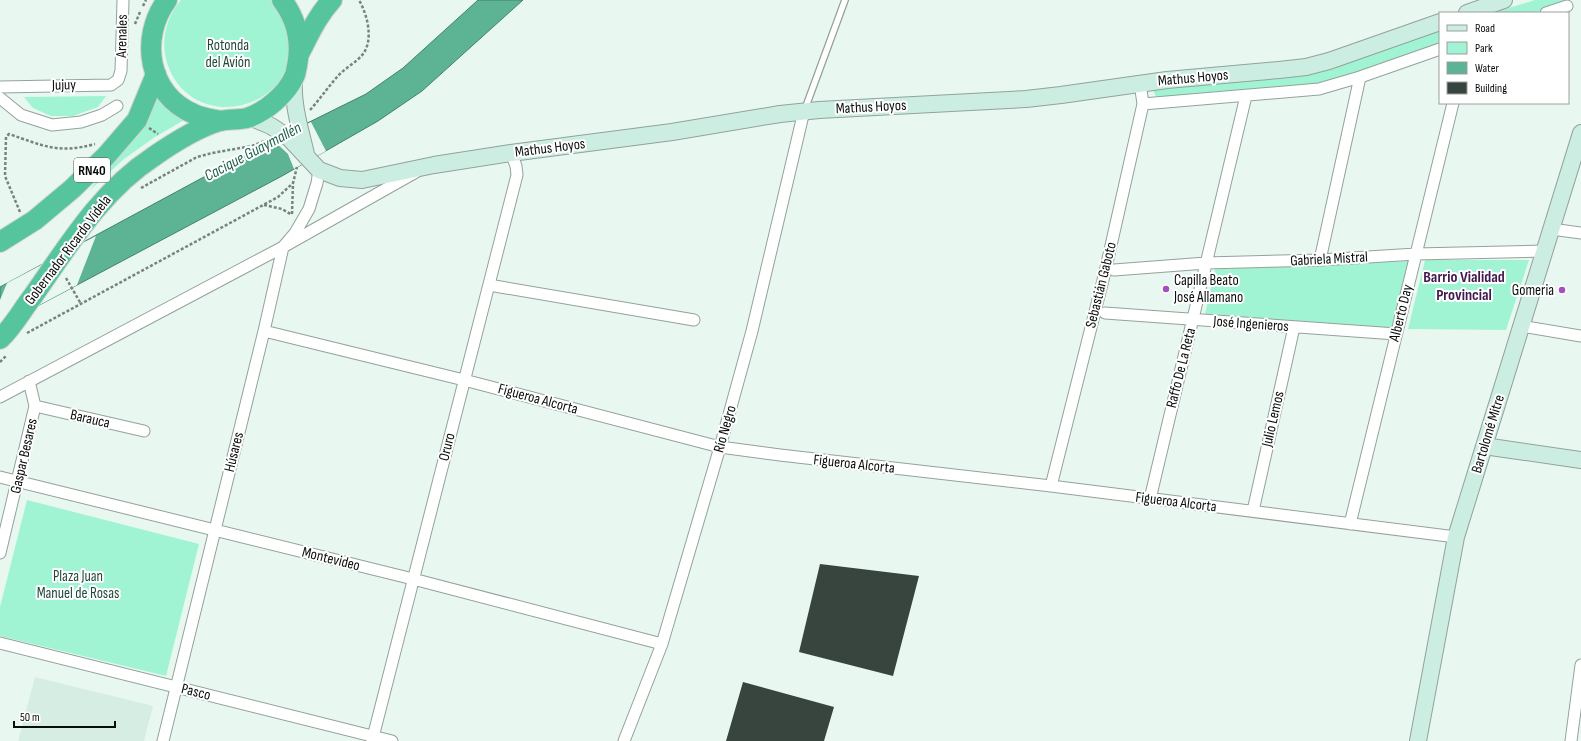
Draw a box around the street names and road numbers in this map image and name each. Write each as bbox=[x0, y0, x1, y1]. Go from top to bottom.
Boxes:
street label: Arenales bbox=[112, 14, 132, 59]
street label: Mathus Hoyos bbox=[1157, 65, 1229, 91]
street label: Jujuy bbox=[51, 75, 76, 95]
street label: Mathus Hoyos bbox=[835, 96, 907, 118]
street label: Mathus Hoyos bbox=[514, 134, 586, 162]
road number: RN40 bbox=[74, 158, 110, 182]
street label: Gobernador Ricardo Videla bbox=[21, 191, 116, 309]
street label: Sebastián Gaboto bbox=[1081, 240, 1121, 330]
street label: Gabriela Mistral bbox=[1290, 247, 1368, 271]
street label: Alberto Day bbox=[1385, 282, 1417, 344]
street label: José Ingenieros bbox=[1212, 312, 1289, 336]
street label: Raffo De La Reta bbox=[1162, 326, 1200, 410]
street label: Figueroa Alcorta bbox=[496, 379, 580, 419]
street label: Julio Lemos bbox=[1257, 389, 1289, 450]
street label: Bartolomé Mitre bbox=[1467, 392, 1509, 476]
street label: Río Negro bbox=[709, 403, 741, 455]
street label: Barauca bbox=[68, 405, 112, 433]
street label: Gaspar Besares bbox=[6, 417, 42, 495]
street label: Húsares bbox=[220, 430, 248, 474]
street label: Oruro bbox=[434, 431, 460, 463]
street label: Figueroa Alcorta bbox=[812, 450, 896, 478]
street label: Figueroa Alcorta bbox=[1134, 488, 1218, 516]
street label: Montevideo bbox=[300, 543, 362, 575]
street label: Pasco bbox=[179, 679, 213, 705]

